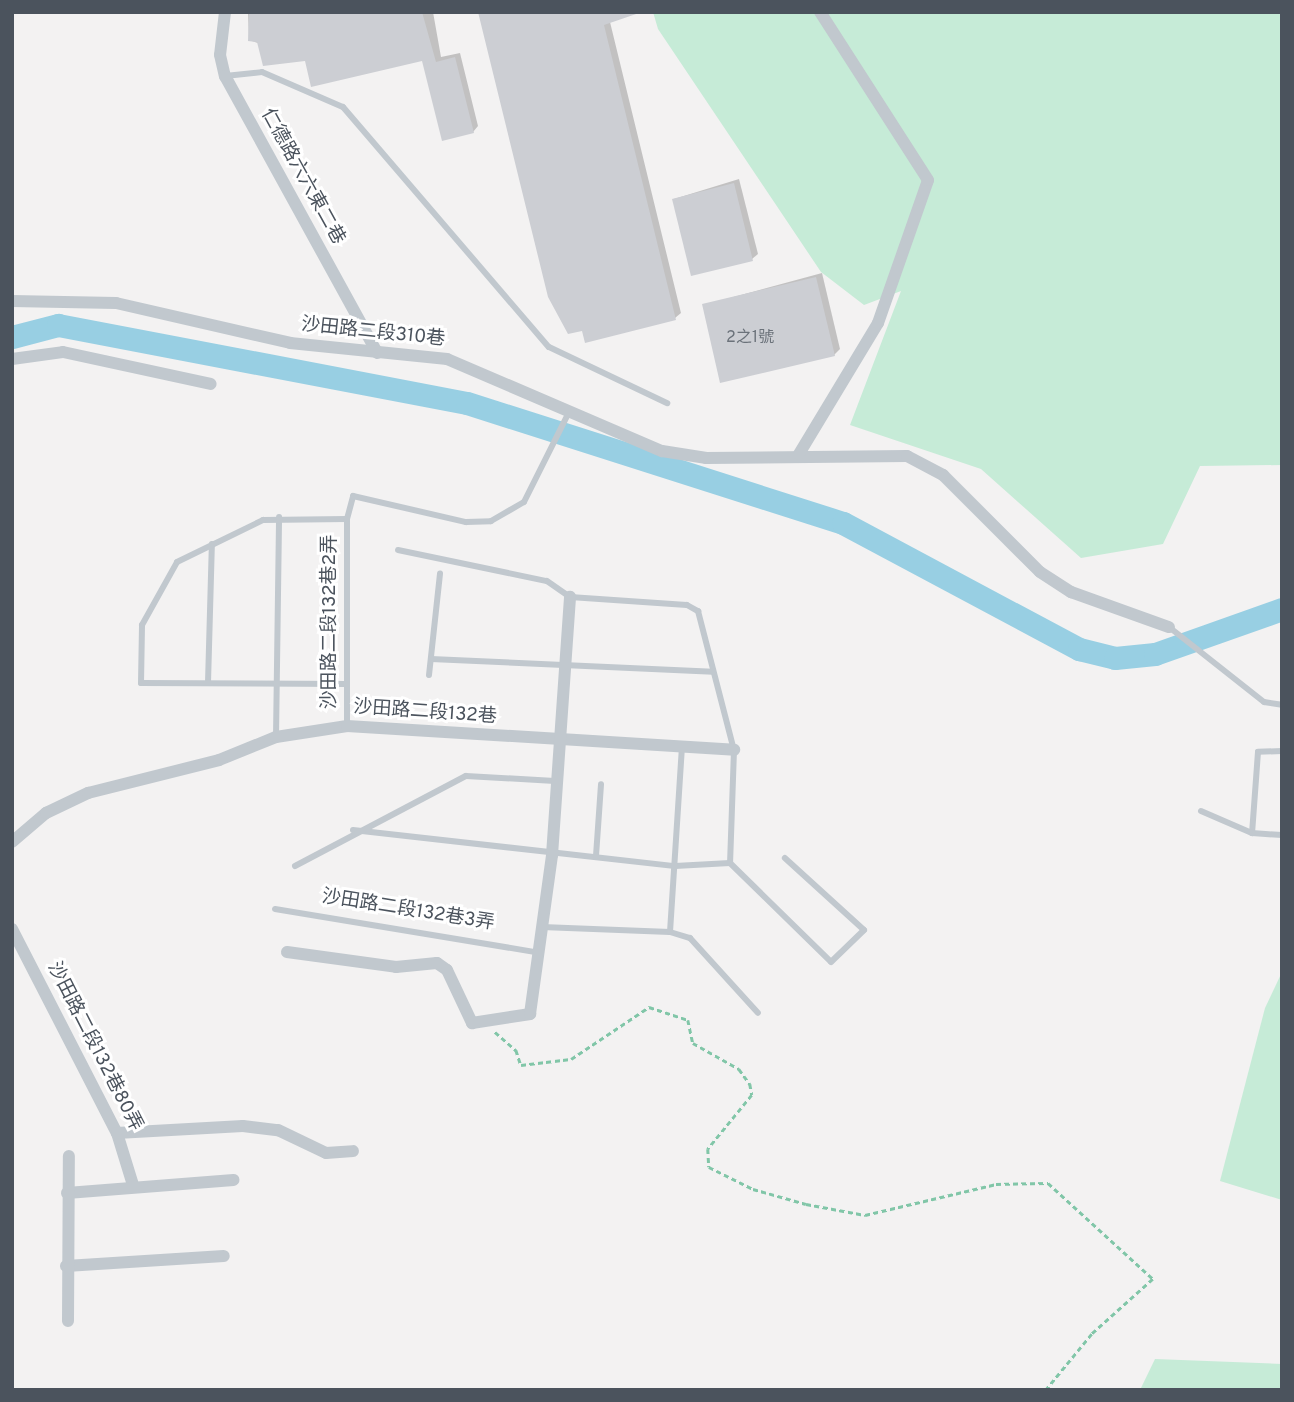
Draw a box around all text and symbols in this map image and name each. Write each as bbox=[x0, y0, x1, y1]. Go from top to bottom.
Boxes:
street label: 仁德路六六東二巷 bbox=[255, 105, 349, 249]
street label: 沙田路二段310巷 bbox=[300, 314, 446, 352]
house number: 2之1號 bbox=[726, 328, 774, 348]
street label: 沙田路二段132巷2弄 bbox=[320, 535, 342, 709]
street label: 沙田路二段132巷 bbox=[352, 697, 498, 729]
street label: 沙田路二段132巷3弄 bbox=[320, 886, 496, 936]
street label: 沙田路二段132巷80弄 bbox=[42, 959, 146, 1135]

